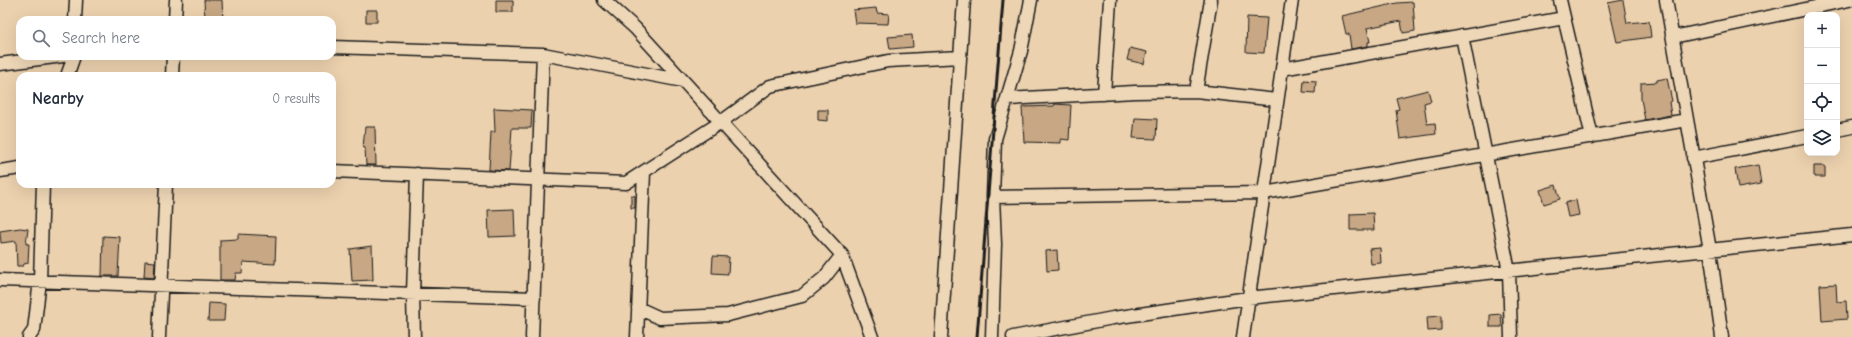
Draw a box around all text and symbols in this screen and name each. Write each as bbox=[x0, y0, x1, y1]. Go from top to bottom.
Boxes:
map controls bbox=[1804, 12, 1840, 156]
button: + bbox=[1804, 12, 1840, 48]
search box bbox=[16, 16, 336, 60]
icon: search bbox=[30, 27, 52, 49]
text: Search here bbox=[62, 29, 140, 47]
button: − bbox=[1804, 48, 1840, 84]
button: locate bbox=[1804, 84, 1840, 120]
text: Nearby bbox=[32, 89, 83, 108]
text: 0 results bbox=[272, 91, 320, 106]
button: layers bbox=[1804, 120, 1840, 156]

